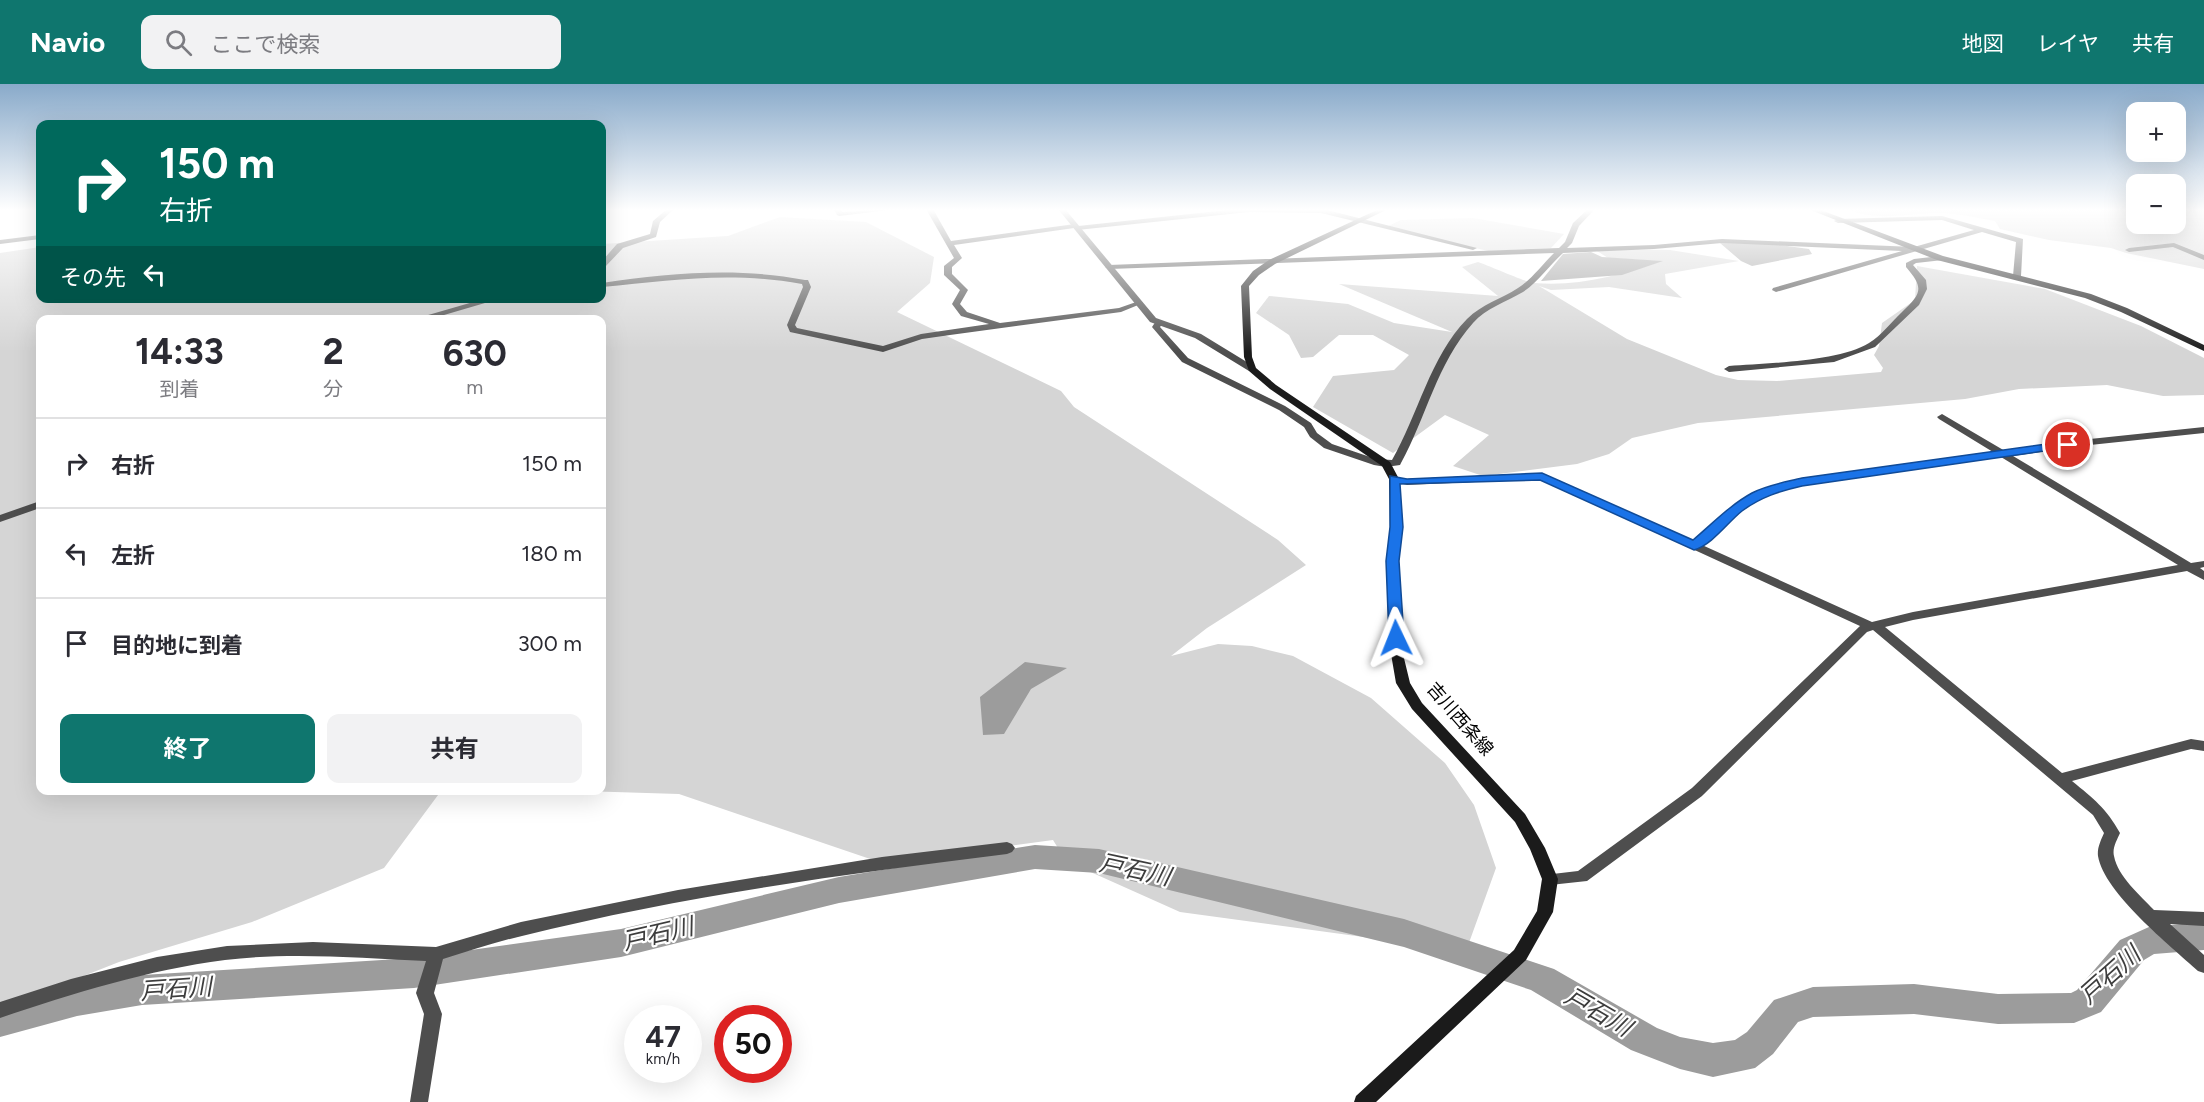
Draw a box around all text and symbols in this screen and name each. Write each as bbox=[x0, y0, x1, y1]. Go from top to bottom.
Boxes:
search box bbox=[141, 15, 561, 69]
text: Navio bbox=[30, 25, 105, 59]
icon: search bbox=[162, 26, 195, 59]
text: ここで検索 bbox=[210, 31, 320, 58]
text: 地図 bbox=[1962, 31, 2004, 56]
text: レイヤ bbox=[2037, 31, 2099, 56]
text: 共有 bbox=[2132, 31, 2174, 56]
map controls bbox=[2126, 102, 2186, 234]
button: + bbox=[2126, 102, 2186, 162]
text: 150 m bbox=[159, 138, 275, 189]
icon: right bbox=[60, 144, 138, 222]
button: − bbox=[2126, 174, 2186, 234]
text: 右折 bbox=[159, 194, 213, 227]
icon: left bbox=[138, 258, 171, 291]
text: その先 bbox=[60, 264, 126, 291]
text: 14:33 bbox=[135, 330, 224, 373]
text: 2 bbox=[323, 330, 344, 373]
text: 630 bbox=[443, 332, 507, 375]
text: m bbox=[466, 375, 483, 399]
text: 到着 bbox=[159, 377, 199, 401]
text: 分 bbox=[323, 377, 343, 401]
pin bbox=[2042, 419, 2093, 470]
icon: arrive bbox=[2051, 428, 2084, 461]
icon: right bbox=[60, 447, 93, 480]
text: 150 m bbox=[522, 450, 582, 477]
text: 右折 bbox=[111, 452, 155, 479]
icon: left bbox=[60, 537, 93, 570]
text: 180 m bbox=[521, 540, 582, 567]
text: 左折 bbox=[111, 542, 155, 569]
position arrow bbox=[1364, 606, 1428, 670]
icon: arrive bbox=[60, 627, 93, 660]
text: 300 m bbox=[518, 630, 582, 657]
text: 目的地に到着 bbox=[111, 632, 243, 659]
street label: 吉川西条線 bbox=[1422, 678, 1498, 760]
button: 終了 bbox=[60, 714, 315, 783]
button: 共有 bbox=[327, 714, 582, 783]
water label: 戸石川 bbox=[1097, 848, 1176, 892]
water label: 戸石川 bbox=[620, 911, 699, 956]
water label: 戸石川 bbox=[2073, 938, 2148, 1009]
water label: 戸石川 bbox=[139, 971, 216, 1005]
water label: 戸石川 bbox=[1560, 981, 1639, 1044]
speed limit sign: 50 bbox=[714, 1005, 792, 1083]
text: 47 bbox=[645, 1018, 681, 1055]
text: km/h bbox=[646, 1050, 680, 1068]

